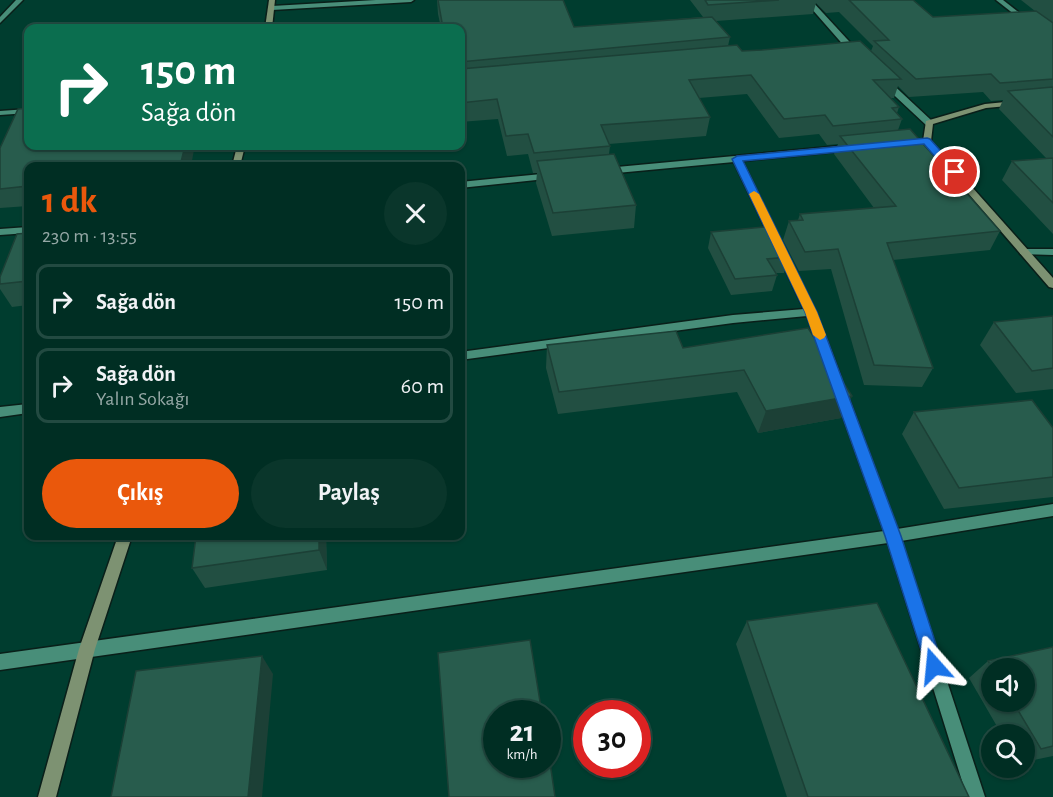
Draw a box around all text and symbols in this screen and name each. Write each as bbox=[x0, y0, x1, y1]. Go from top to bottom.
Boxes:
icon: right bbox=[42, 48, 120, 126]
text: 150 m bbox=[141, 50, 236, 92]
text: Sağa dön bbox=[141, 99, 236, 126]
pin bbox=[929, 146, 980, 197]
icon: arrive bbox=[938, 155, 971, 188]
button: close bbox=[384, 182, 447, 245]
text: 1 dk bbox=[42, 183, 97, 219]
text: 230 m · 13:55 bbox=[42, 226, 137, 246]
icon: right bbox=[45, 285, 78, 318]
text: Sağa dön bbox=[96, 291, 176, 313]
text: 150 m bbox=[394, 291, 444, 313]
text: Sağa dön bbox=[96, 363, 176, 385]
icon: right bbox=[45, 369, 78, 402]
text: 60 m bbox=[401, 375, 444, 397]
text: Yalın Sokağı bbox=[96, 389, 189, 409]
button: Çıkış bbox=[42, 459, 239, 528]
button: Paylaş bbox=[251, 459, 447, 528]
position arrow bbox=[902, 634, 966, 698]
map controls bbox=[981, 658, 1035, 778]
button: sound bbox=[981, 658, 1035, 712]
speed limit sign: 30 bbox=[573, 700, 651, 778]
text: 21 bbox=[510, 717, 534, 747]
button: search bbox=[981, 724, 1035, 778]
text: km/h bbox=[507, 747, 537, 762]

